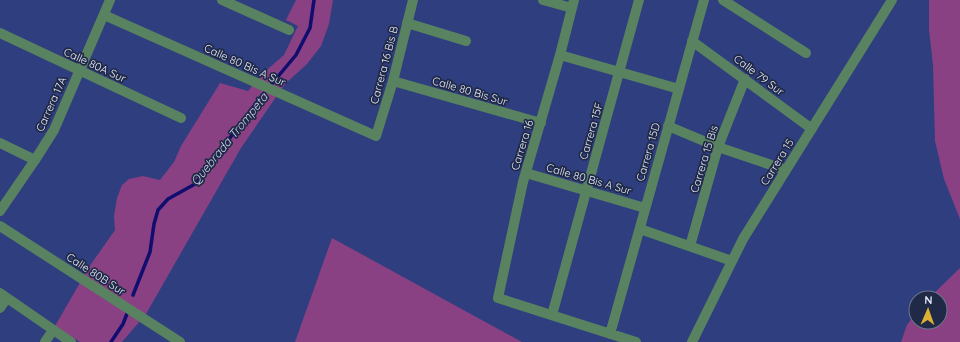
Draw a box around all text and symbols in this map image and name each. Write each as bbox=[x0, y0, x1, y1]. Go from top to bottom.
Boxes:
street label: Carrera 16 Bis B bbox=[367, 25, 401, 105]
street label: Calle 80 Bis A Sur bbox=[202, 41, 289, 90]
street label: Calle 80A Sur bbox=[62, 44, 129, 86]
street label: Calle 79 Sur bbox=[731, 52, 788, 99]
street label: Carrera 17A bbox=[33, 74, 69, 134]
street label: Calle 80 Bis Sur bbox=[431, 74, 510, 109]
water label: Quebrada Trompeta bbox=[187, 89, 271, 188]
street label: Carrera 15F bbox=[576, 101, 606, 161]
street label: Carrera 16 bbox=[508, 118, 536, 172]
street label: Carrera 15D bbox=[633, 121, 663, 183]
street label: Carrera 15 Bis bbox=[687, 124, 721, 194]
street label: Carrera 15 bbox=[757, 136, 797, 188]
street label: Calle 80 Bis A Sur bbox=[545, 160, 634, 198]
street label: Calle 80B Sur bbox=[64, 250, 129, 299]
north arrow bbox=[908, 290, 948, 330]
text: N bbox=[924, 293, 933, 307]

